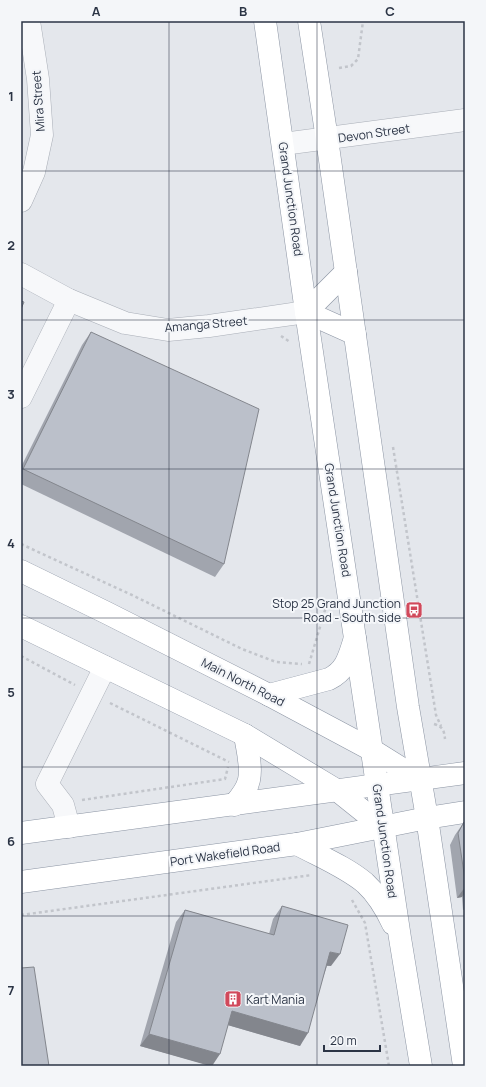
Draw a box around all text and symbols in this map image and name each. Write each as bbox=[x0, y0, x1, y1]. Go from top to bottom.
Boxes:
text: A bbox=[92, 2, 101, 20]
text: B bbox=[239, 2, 247, 20]
text: C bbox=[385, 2, 395, 20]
street label: Mira Street bbox=[27, 70, 49, 132]
text: 1 bbox=[8, 87, 14, 105]
street label: Devon Street bbox=[337, 120, 411, 146]
street label: Grand Junction Road bbox=[275, 141, 307, 257]
text: 2 bbox=[7, 236, 15, 254]
street label: Amanga Street bbox=[164, 312, 248, 336]
text: 3 bbox=[7, 385, 15, 403]
street label: Grand Junction Road bbox=[321, 462, 355, 578]
text: 4 bbox=[7, 534, 15, 552]
place label: Stop 25 Grand Junction Road - South side bbox=[272, 595, 401, 626]
bus stop icon: Stop 25 Grand Junction Road - South side bbox=[404, 600, 424, 620]
street label: Main North Road bbox=[198, 654, 288, 710]
text: 5 bbox=[7, 683, 15, 701]
street label: Grand Junction Road bbox=[369, 783, 401, 899]
text: 6 bbox=[7, 832, 15, 850]
street label: Port Wakefield Road bbox=[169, 838, 281, 870]
text: 7 bbox=[8, 981, 15, 999]
building icon: Kart Mania bbox=[223, 989, 243, 1009]
place label: Kart Mania bbox=[246, 991, 305, 1008]
scale bar bbox=[324, 1027, 380, 1053]
text: 20 m bbox=[330, 1032, 357, 1049]

